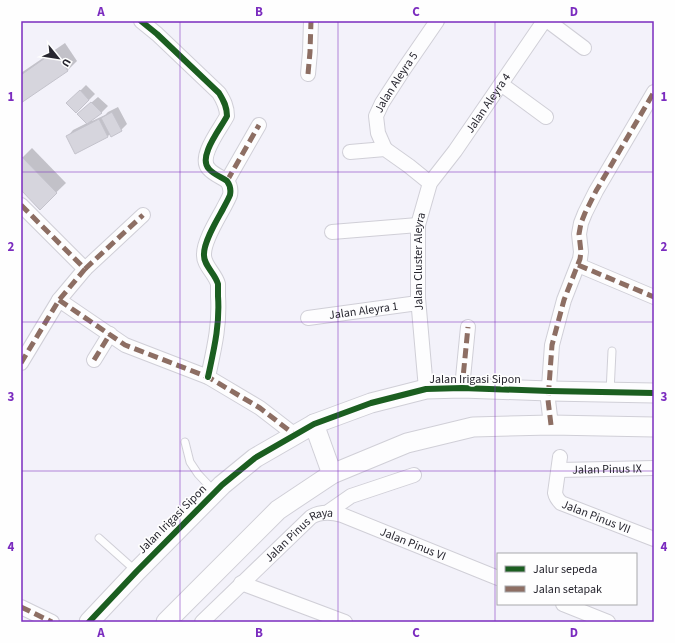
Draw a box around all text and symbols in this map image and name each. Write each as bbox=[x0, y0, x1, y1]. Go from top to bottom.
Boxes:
text: A bbox=[96, 3, 105, 21]
text: B bbox=[255, 3, 263, 21]
text: C bbox=[412, 3, 420, 21]
text: D bbox=[570, 3, 578, 21]
north arrow bbox=[38, 38, 78, 78]
street label: Jalan Aleyra 5 bbox=[371, 49, 422, 116]
text: U bbox=[58, 56, 75, 70]
street label: Jalan Aleyra 4 bbox=[462, 70, 515, 137]
text: 1 bbox=[8, 88, 15, 106]
text: 1 bbox=[661, 88, 668, 106]
street label: Jalan Cluster Aleyra bbox=[410, 210, 430, 311]
text: 2 bbox=[8, 238, 15, 256]
text: 2 bbox=[661, 238, 668, 256]
street label: Jalan Aleyra 1 bbox=[328, 298, 399, 324]
street label: Jalan Irigasi Sipon bbox=[429, 371, 521, 388]
text: 3 bbox=[8, 388, 15, 406]
text: 3 bbox=[661, 388, 668, 406]
street label: Jalan Pinus IX bbox=[572, 460, 642, 479]
street label: Jalan Irigasi Sipon bbox=[134, 481, 211, 558]
street label: Jalan Pinus VII bbox=[559, 496, 633, 538]
street label: Jalan Pinus Raya bbox=[261, 504, 334, 566]
street label: Jalan Pinus VI bbox=[377, 523, 448, 565]
text: 4 bbox=[8, 538, 15, 556]
text: 4 bbox=[661, 538, 668, 556]
legend bbox=[497, 553, 637, 605]
text: Jalur sepeda bbox=[533, 561, 597, 578]
text: Jalan setapak bbox=[533, 581, 602, 598]
text: A bbox=[96, 624, 105, 642]
text: B bbox=[255, 624, 263, 642]
text: C bbox=[412, 624, 420, 642]
text: D bbox=[570, 624, 578, 642]

